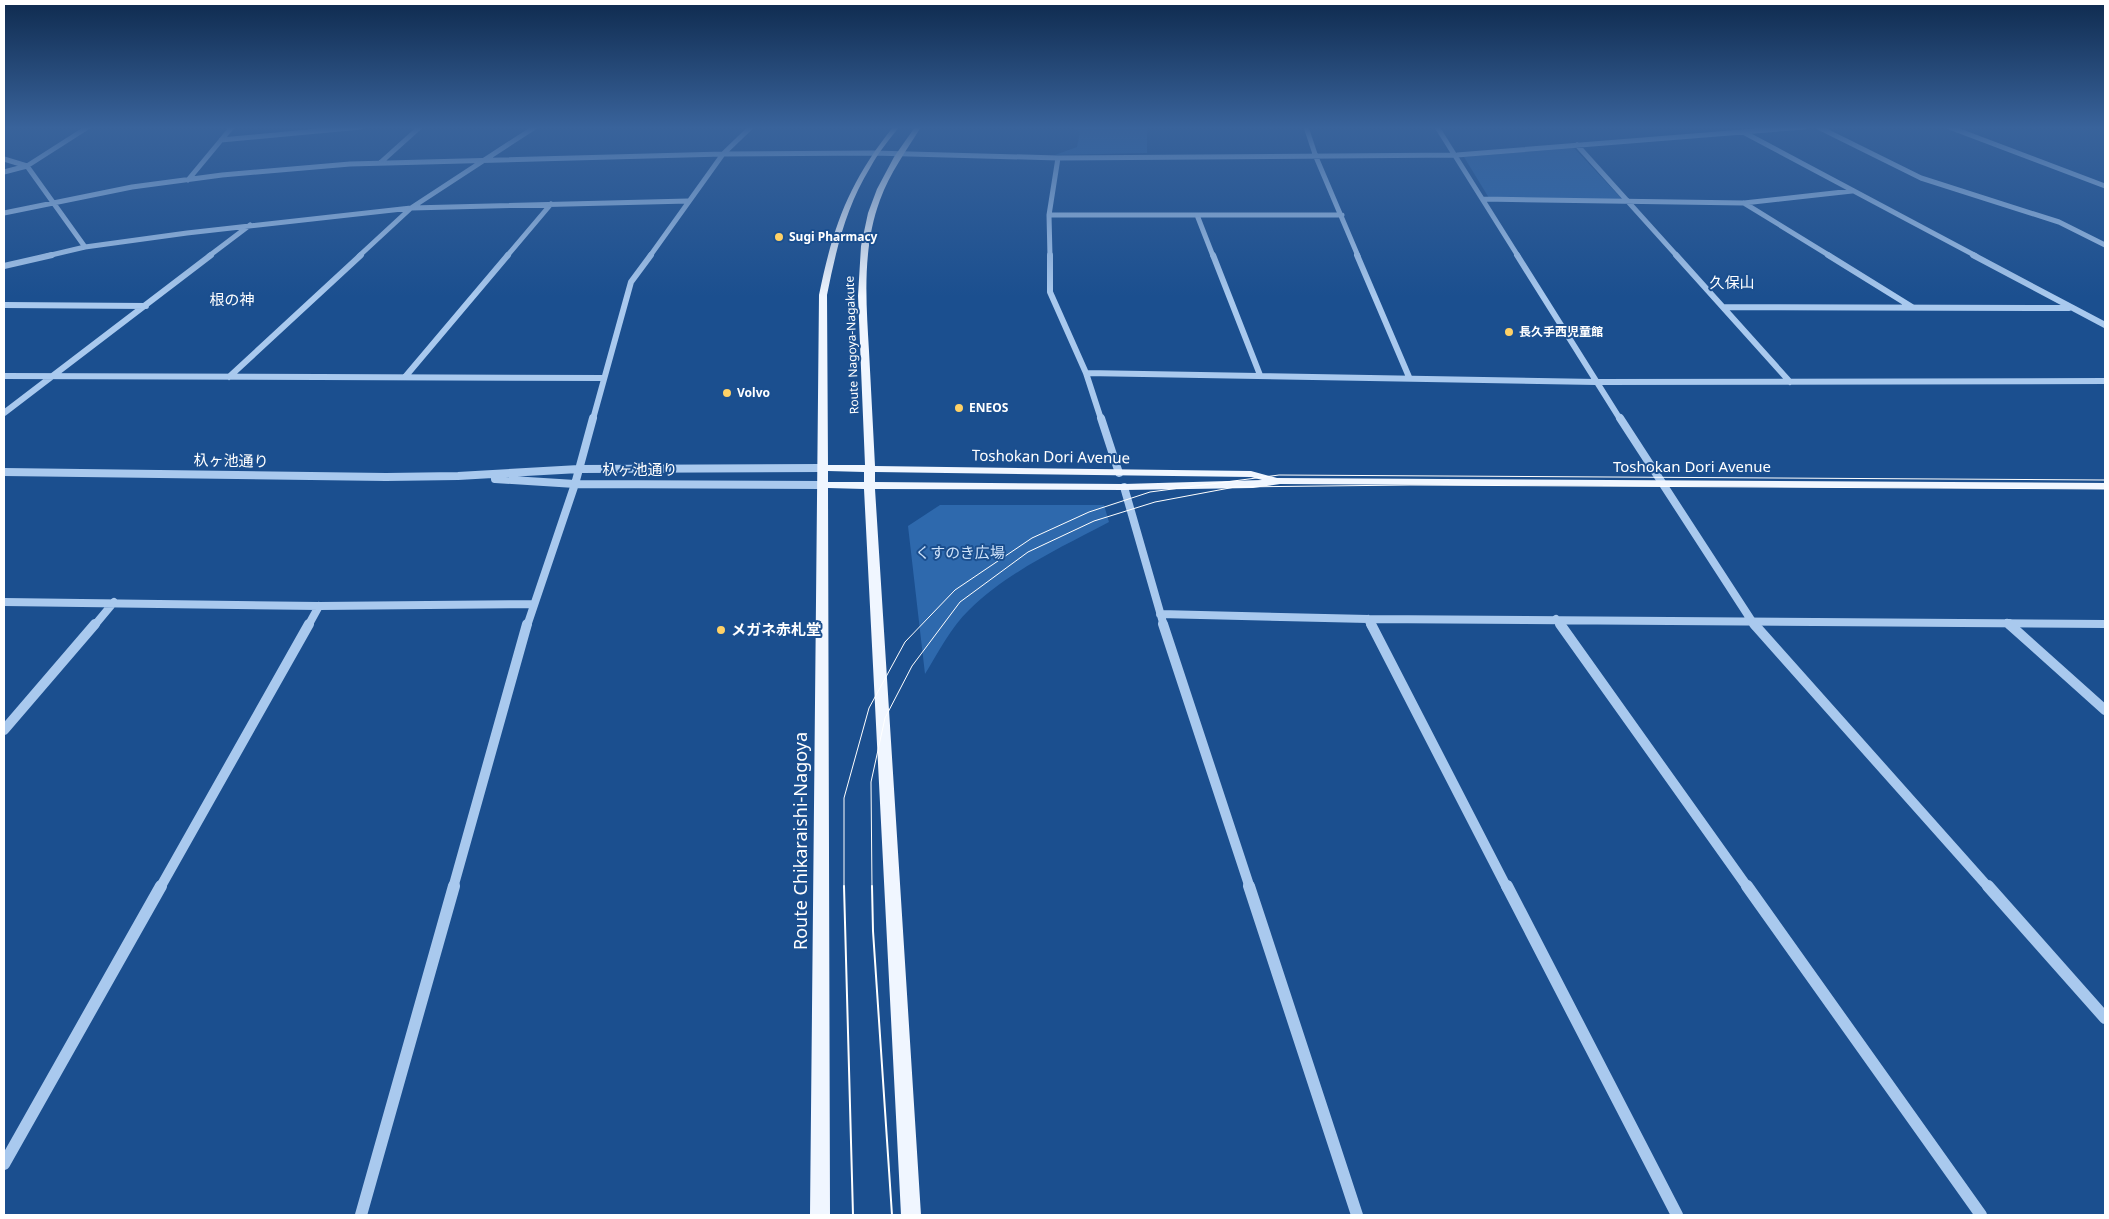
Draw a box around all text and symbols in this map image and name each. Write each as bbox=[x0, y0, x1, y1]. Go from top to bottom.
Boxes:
place label: Sugi Pharmacy bbox=[789, 228, 878, 245]
marker: Sugi Pharmacy bbox=[773, 231, 785, 243]
district label: 久保山 bbox=[1709, 272, 1755, 292]
street label: Route Nagoya-Nagakute bbox=[841, 275, 862, 414]
district label: 根の神 bbox=[209, 289, 255, 309]
place label: 長久手西児童館 bbox=[1519, 323, 1603, 340]
marker: 長久手西児童館 bbox=[1503, 326, 1515, 338]
place label: Volvo bbox=[737, 384, 770, 401]
marker: Volvo bbox=[721, 387, 733, 399]
place label: ENEOS bbox=[969, 399, 1009, 416]
marker: ENEOS bbox=[953, 402, 965, 414]
street label: Toshokan Dori Avenue bbox=[972, 445, 1130, 467]
street label: 杁ヶ池通り bbox=[193, 449, 269, 471]
street label: Toshokan Dori Avenue bbox=[1613, 456, 1771, 476]
street label: 杁ヶ池通り bbox=[602, 459, 678, 479]
park label: くすのき広場 bbox=[915, 542, 1005, 562]
place label: メガネ赤札堂 bbox=[731, 619, 821, 639]
marker: メガネ赤札堂 bbox=[715, 624, 727, 636]
street label: Route Chikaraishi-Nagoya bbox=[788, 732, 812, 950]

